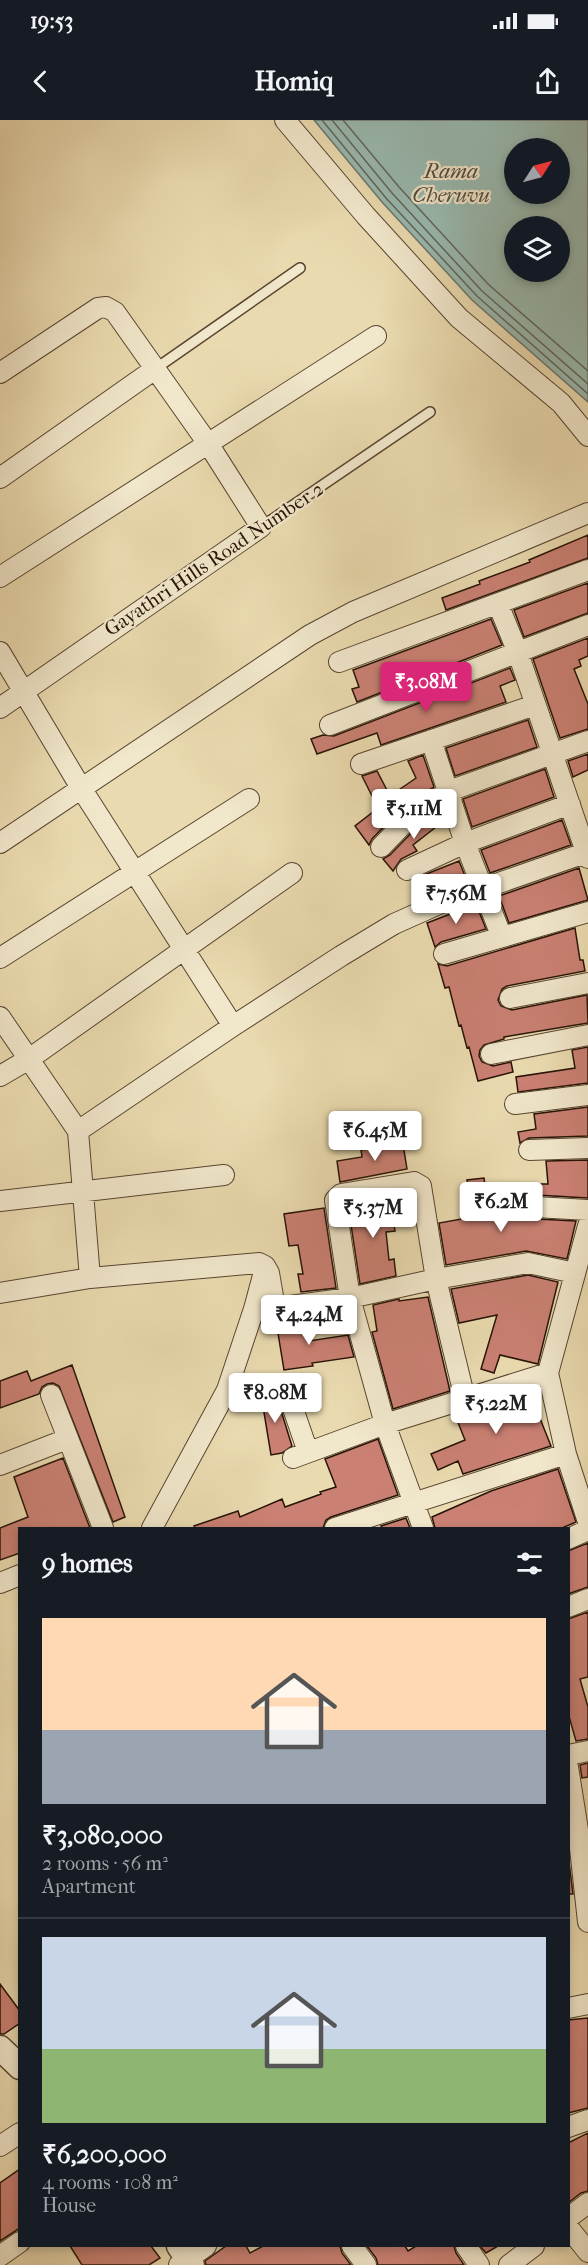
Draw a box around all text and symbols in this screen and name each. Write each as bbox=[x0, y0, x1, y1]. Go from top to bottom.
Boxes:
text: 19:53 bbox=[30, 8, 73, 34]
icon: back bbox=[24, 65, 57, 98]
text: Homiq bbox=[255, 65, 333, 97]
icon: share bbox=[531, 65, 564, 98]
north arrow bbox=[504, 138, 570, 204]
map controls bbox=[504, 138, 570, 282]
water label: Rama Cheruvu bbox=[412, 159, 490, 207]
button: layers bbox=[504, 216, 570, 282]
street label: Gayathri Hills Road Number 2 bbox=[100, 477, 328, 641]
pin: ₹3.08M bbox=[377, 662, 475, 713]
text: ₹3.08M bbox=[395, 670, 457, 693]
pin: ₹5.11M bbox=[365, 789, 463, 840]
text: ₹5.11M bbox=[386, 797, 442, 820]
pin: ₹7.56M bbox=[407, 874, 505, 925]
text: ₹7.56M bbox=[425, 882, 487, 905]
pin: ₹6.45M bbox=[326, 1111, 424, 1162]
text: ₹6.45M bbox=[343, 1119, 407, 1142]
pin: ₹6.2M bbox=[459, 1182, 543, 1233]
pin: ₹5.37M bbox=[324, 1188, 422, 1239]
text: ₹6.2M bbox=[474, 1190, 528, 1213]
text: ₹5.37M bbox=[343, 1196, 403, 1219]
pin: ₹4.24M bbox=[260, 1295, 358, 1346]
text: ₹4.24M bbox=[275, 1303, 343, 1326]
pin: ₹8.08M bbox=[226, 1373, 324, 1424]
text: ₹8.08M bbox=[243, 1381, 307, 1404]
pin: ₹5.22M bbox=[447, 1384, 545, 1435]
text: ₹5.22M bbox=[465, 1392, 527, 1415]
icon: filters bbox=[513, 1547, 546, 1580]
text: 9 homes bbox=[42, 1548, 133, 1579]
icon: home bbox=[240, 1657, 348, 1765]
text: ₹3,080,000 bbox=[42, 1820, 163, 1851]
text: 2 rooms · 56 m² bbox=[42, 1852, 168, 1875]
text: Apartment bbox=[42, 1875, 136, 1898]
icon: home bbox=[240, 1976, 348, 2084]
text: ₹6,200,000 bbox=[42, 2139, 167, 2170]
text: 4 rooms · 108 m² bbox=[42, 2171, 178, 2194]
text: House bbox=[42, 2194, 96, 2217]

